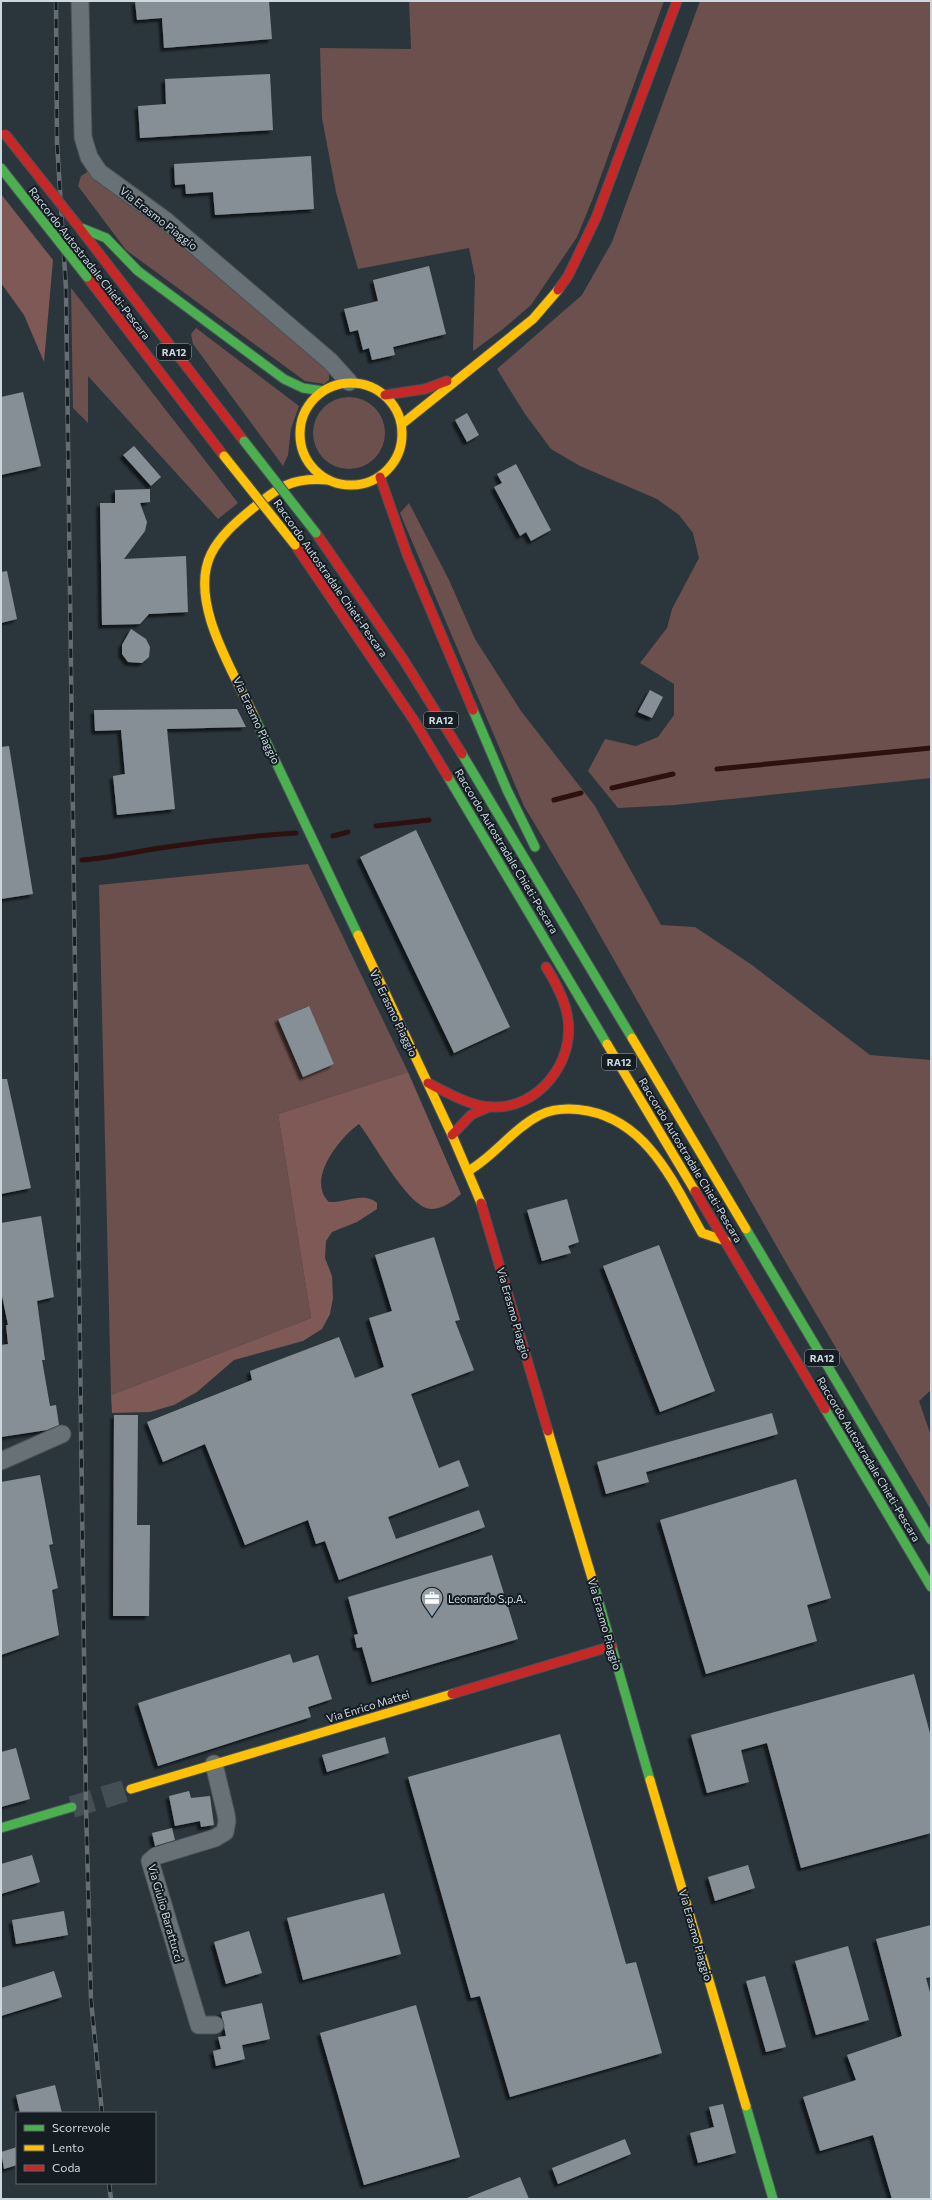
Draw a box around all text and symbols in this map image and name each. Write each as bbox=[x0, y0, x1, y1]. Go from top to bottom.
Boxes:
street label: Raccordo Autostradale Chieti-Pescara bbox=[26, 184, 154, 342]
street label: Via Erasmo Piaggio bbox=[118, 184, 201, 253]
road number: RA12 bbox=[157, 344, 191, 360]
street label: Raccordo Autostradale Chieti-Pescara bbox=[271, 497, 391, 659]
street label: Via Erasmo Piaggio bbox=[231, 674, 283, 766]
road number: RA12 bbox=[424, 712, 458, 728]
street label: Raccordo Autostradale Chieti-Pescara bbox=[453, 766, 561, 936]
street label: Via Erasmo Piaggio bbox=[367, 968, 421, 1059]
road number: RA12 bbox=[602, 1054, 636, 1070]
street label: Raccordo Autostradale Chieti-Pescara bbox=[637, 1075, 745, 1245]
street label: Via Erasmo Piaggio bbox=[495, 1266, 533, 1361]
road number: RA12 bbox=[805, 1350, 839, 1366]
street label: Raccordo Autostradale Chieti-Pescara bbox=[815, 1374, 923, 1544]
street label: Via Erasmo Piaggio bbox=[586, 1577, 624, 1672]
office icon: Leonardo S.p.A. bbox=[419, 1585, 445, 1618]
place label: Leonardo S.p.A. bbox=[448, 1592, 526, 1605]
street label: Via Enrico Mattei bbox=[325, 1687, 411, 1725]
street label: Via Giulio Barattucci bbox=[146, 1862, 186, 1964]
street label: Via Erasmo Piaggio bbox=[677, 1888, 715, 1983]
legend bbox=[16, 2112, 156, 2184]
text: Scorrevole bbox=[52, 2120, 110, 2134]
text: Lento bbox=[52, 2140, 84, 2154]
text: Coda bbox=[52, 2160, 81, 2174]

